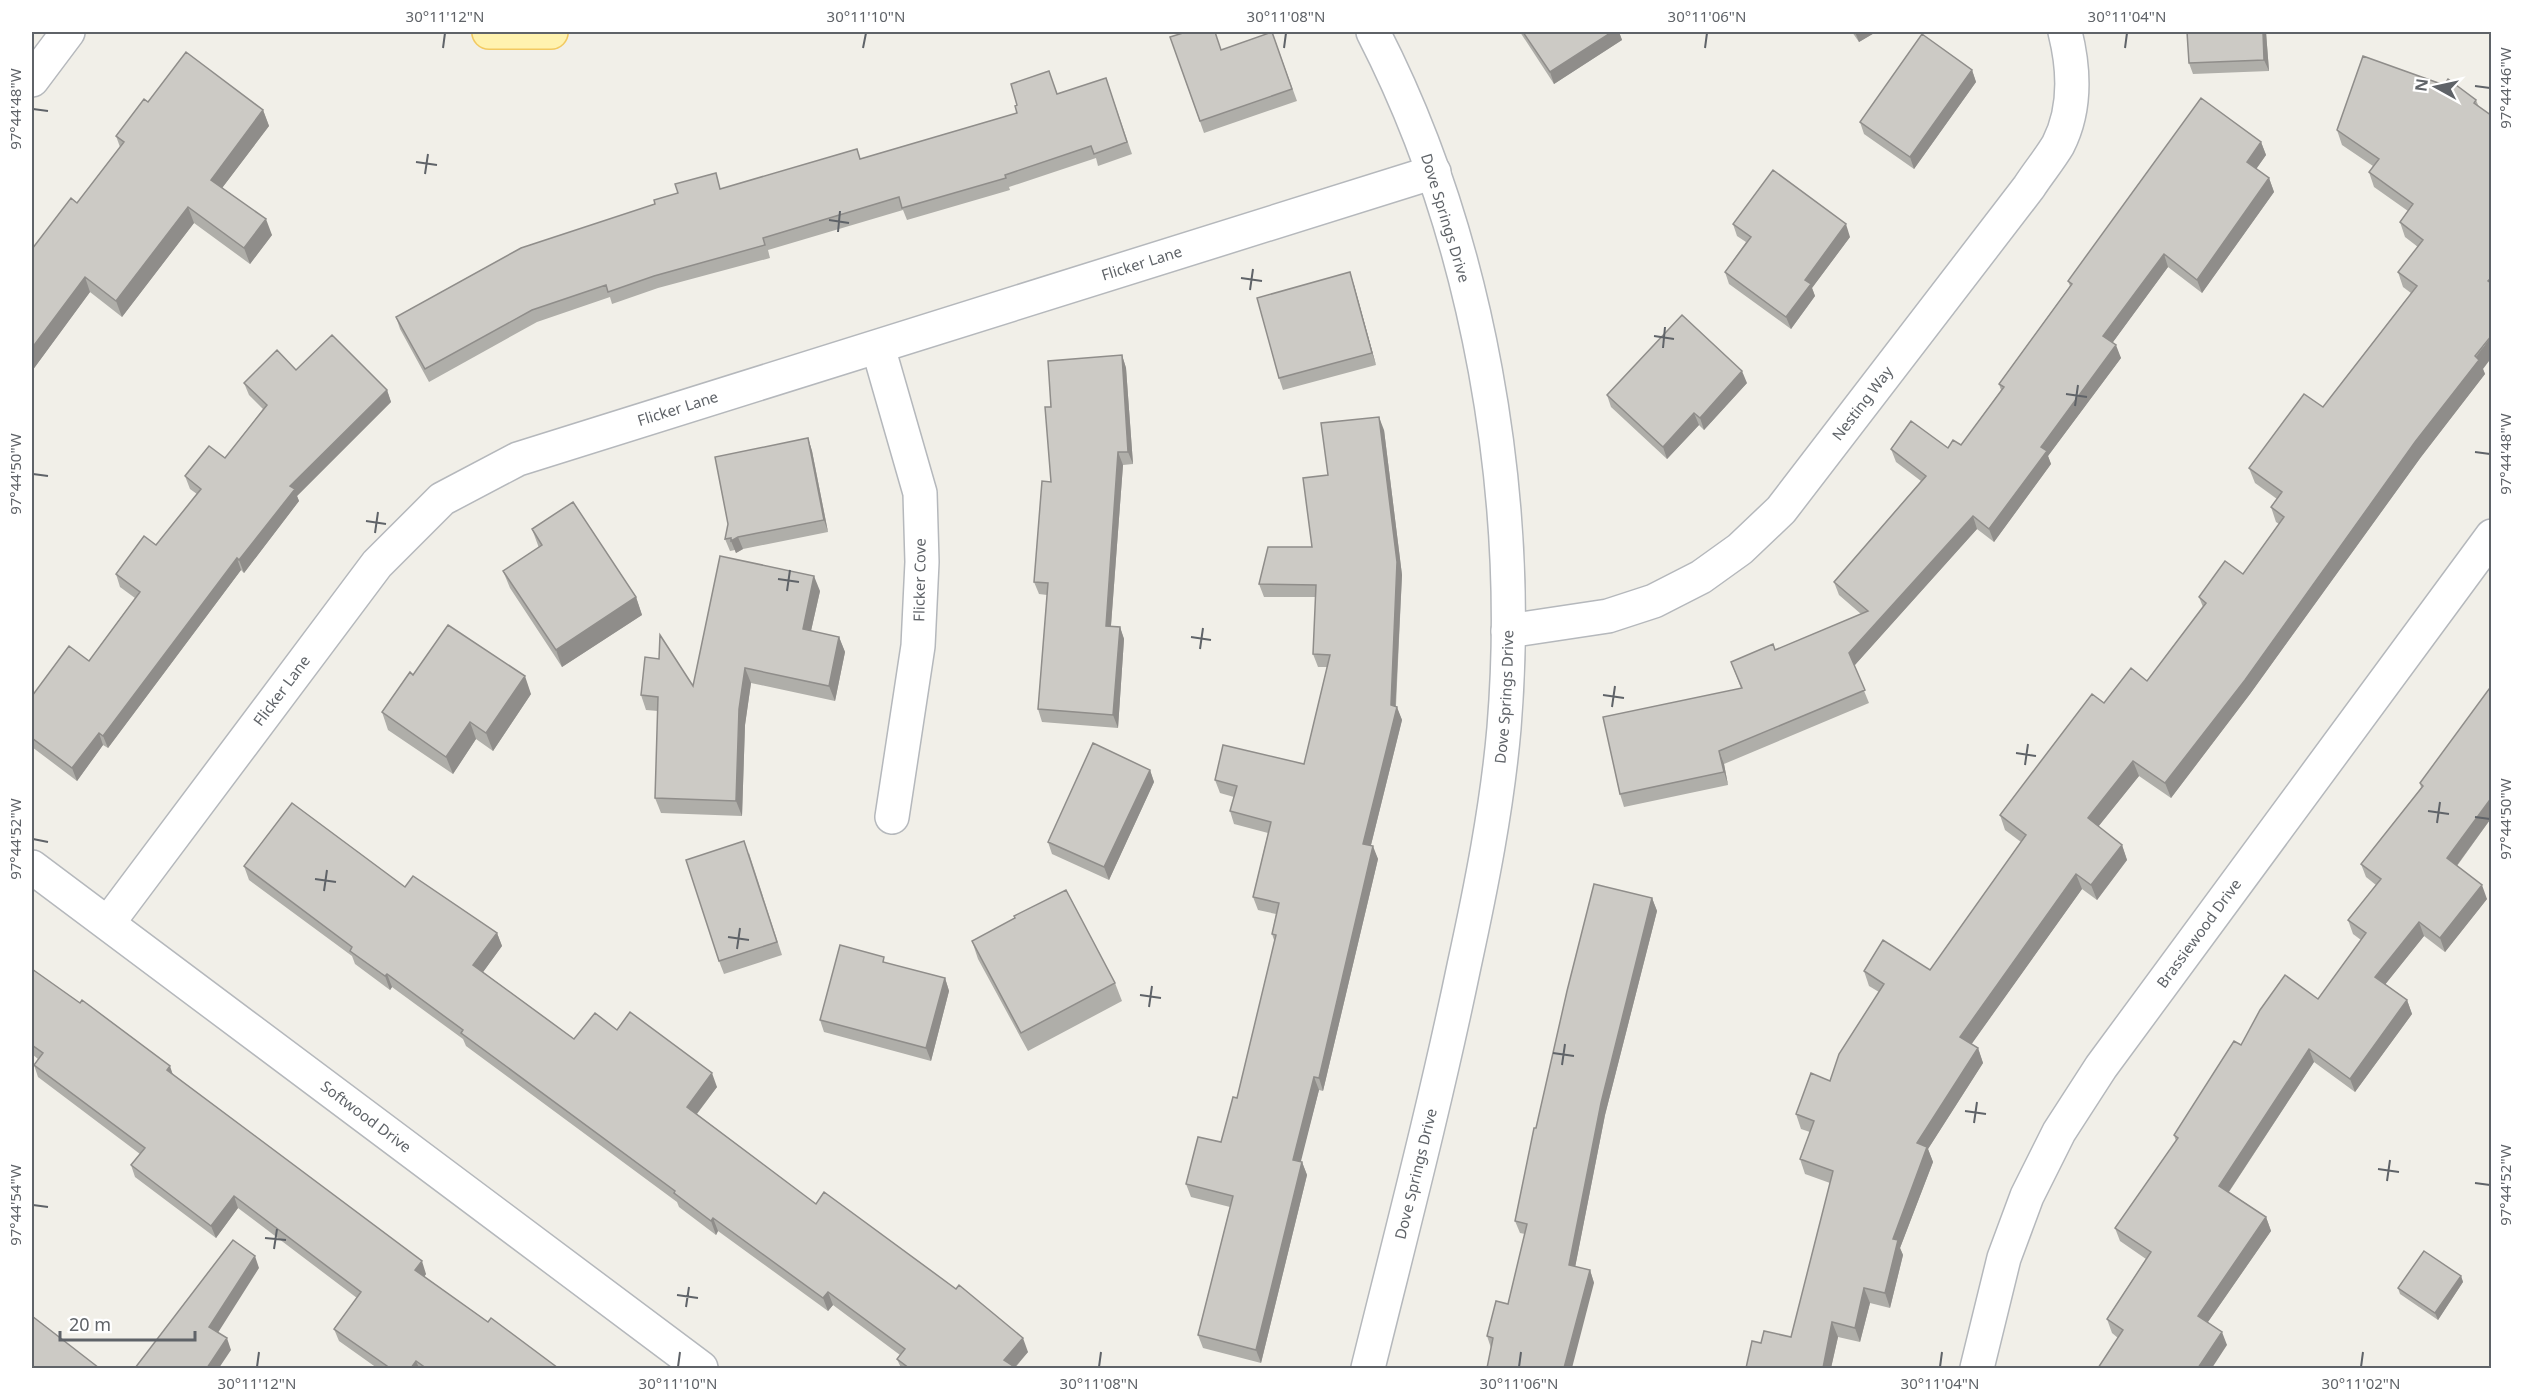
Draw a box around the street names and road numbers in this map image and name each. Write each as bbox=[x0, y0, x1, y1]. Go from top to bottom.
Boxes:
street label: Dove Springs Drive bbox=[1417, 151, 1475, 285]
street label: Flicker Lane bbox=[1099, 241, 1184, 285]
street label: Nesting Way bbox=[1827, 362, 1897, 444]
street label: Flicker Lane bbox=[635, 386, 720, 430]
street label: Flicker Cove bbox=[908, 538, 930, 622]
street label: Dove Springs Drive bbox=[1489, 630, 1517, 765]
street label: Flicker Lane bbox=[248, 651, 314, 730]
street label: Brassiewood Drive bbox=[2152, 874, 2245, 992]
street label: Softwood Drive bbox=[317, 1076, 416, 1157]
street label: Dove Springs Drive bbox=[1390, 1106, 1441, 1241]

